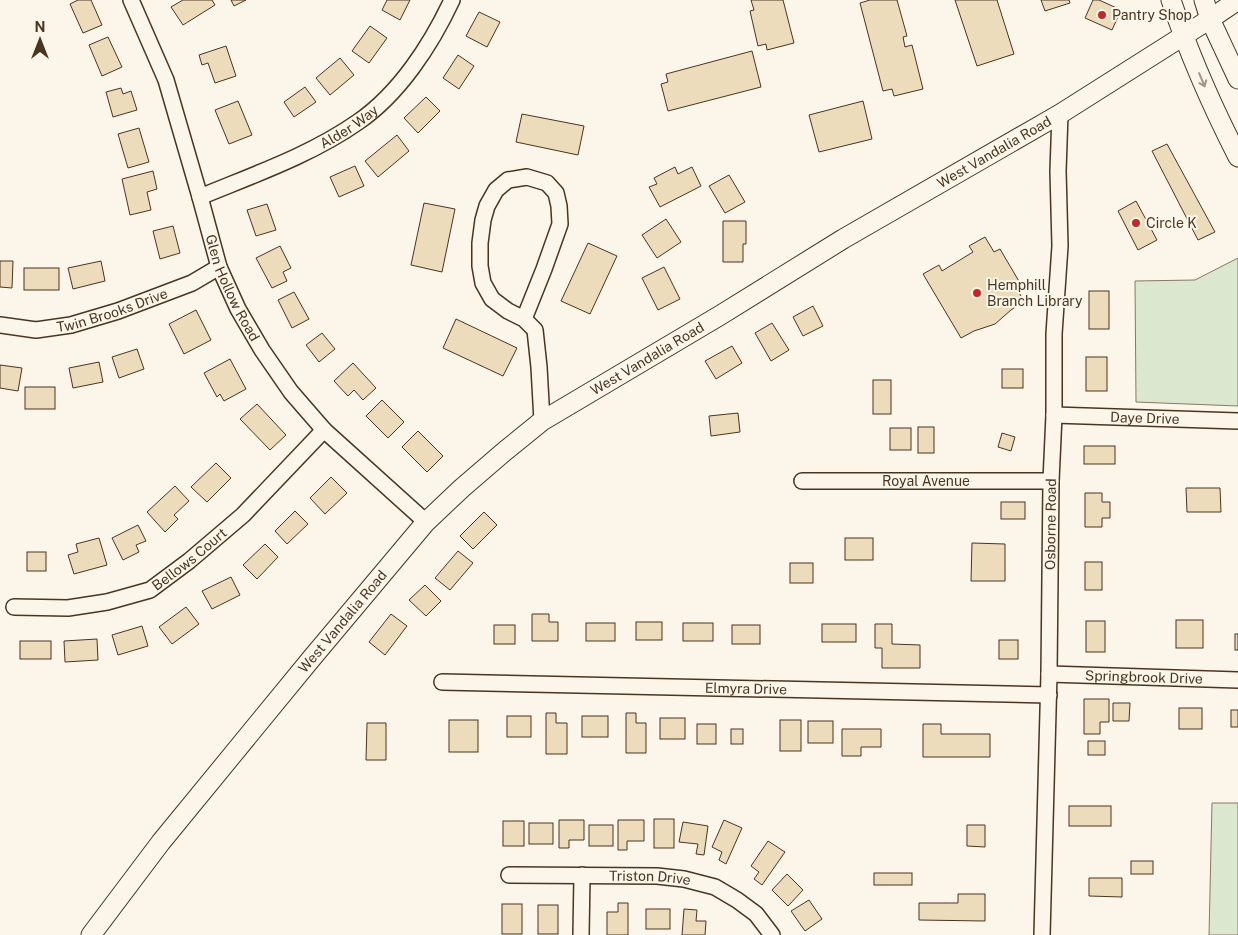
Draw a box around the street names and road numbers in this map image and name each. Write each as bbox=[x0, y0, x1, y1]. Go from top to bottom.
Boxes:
street label: Alder Way bbox=[317, 101, 382, 152]
street label: West Vandalia Road bbox=[934, 113, 1054, 191]
street label: Glen Hollow Road bbox=[203, 233, 263, 344]
street label: Twin Brooks Drive bbox=[55, 285, 170, 335]
street label: West Vandalia Road bbox=[588, 319, 707, 398]
street label: Daye Drive bbox=[1110, 409, 1180, 427]
street label: Royal Avenue bbox=[882, 473, 970, 489]
street label: Osborne Road bbox=[1042, 478, 1059, 570]
street label: Bellows Court bbox=[149, 525, 230, 594]
street label: West Vandalia Road bbox=[295, 567, 390, 676]
street label: Springbrook Drive bbox=[1085, 667, 1203, 687]
street label: Elmyra Drive bbox=[705, 680, 787, 697]
street label: Triston Drive bbox=[609, 868, 693, 888]

